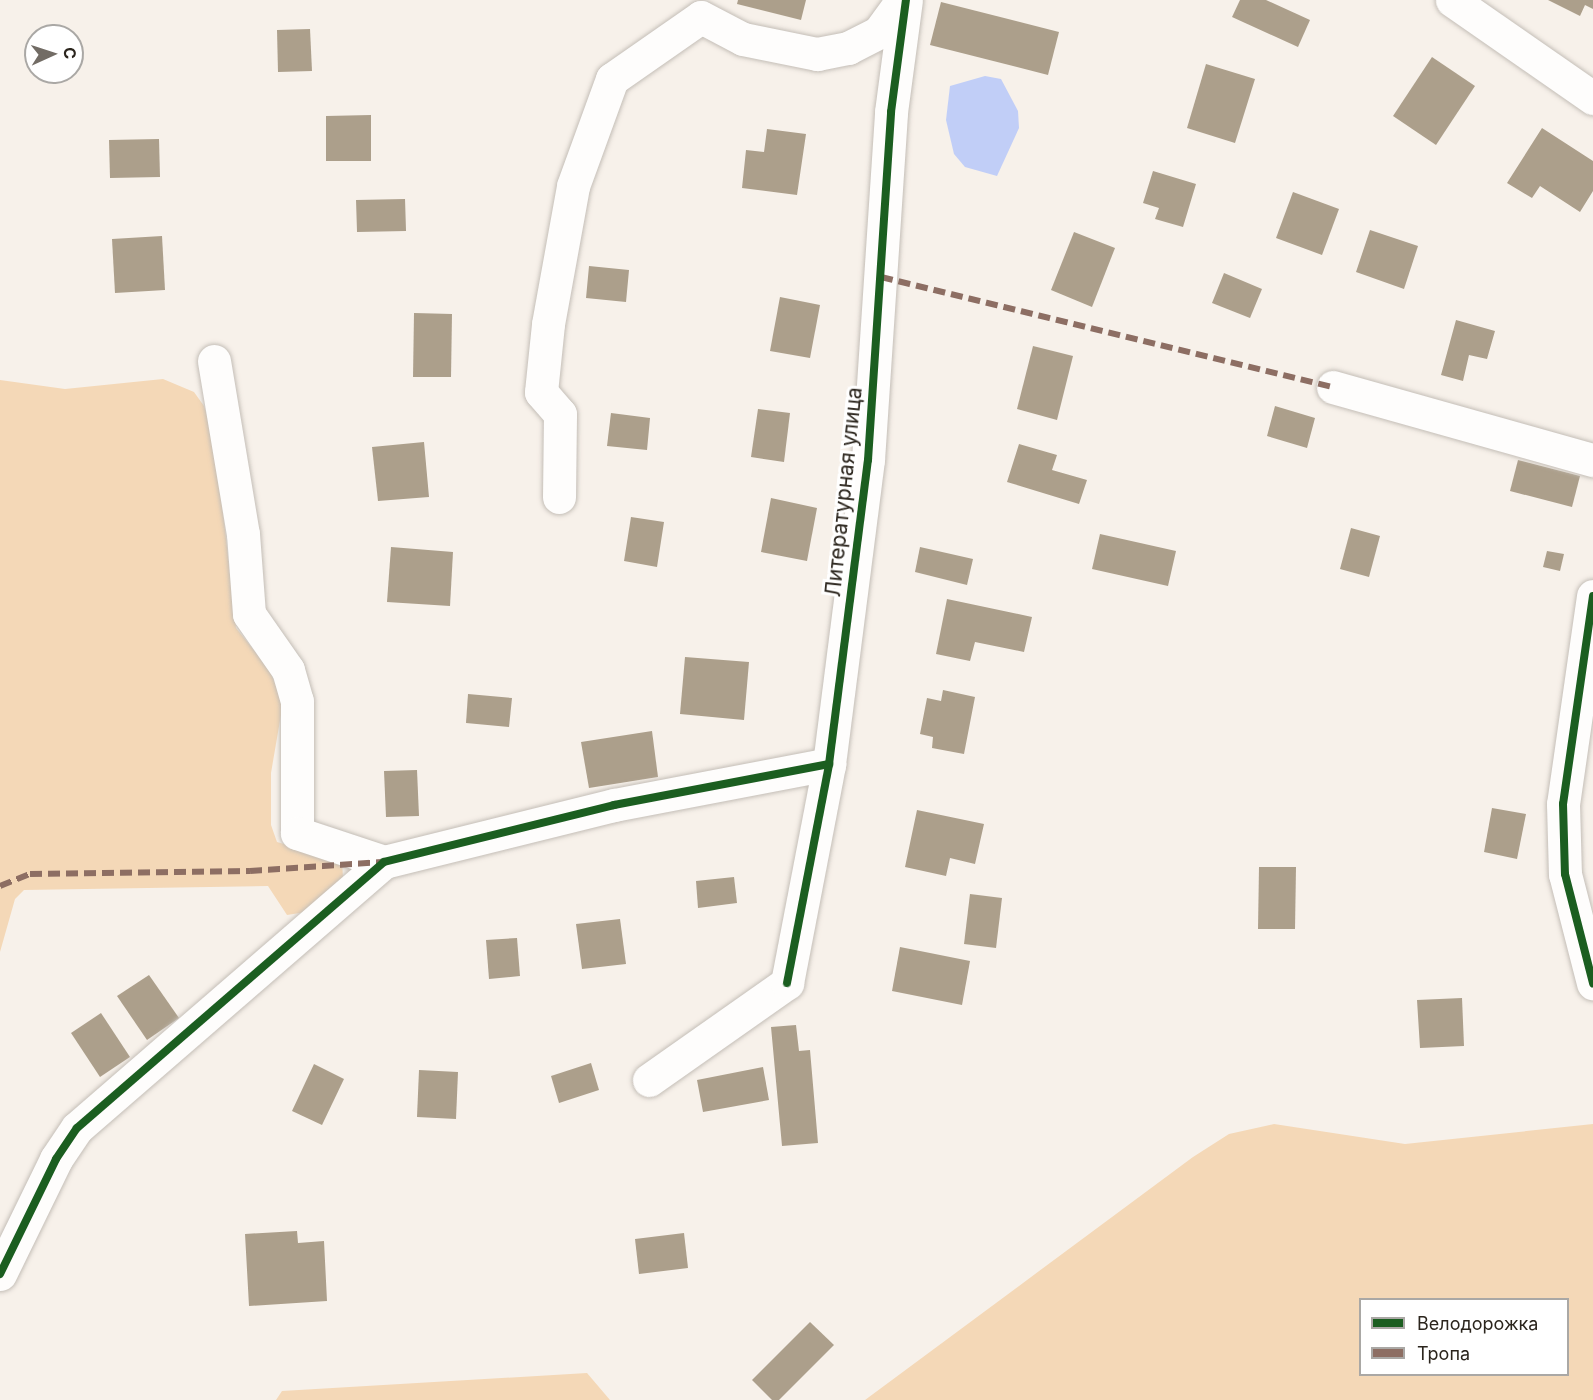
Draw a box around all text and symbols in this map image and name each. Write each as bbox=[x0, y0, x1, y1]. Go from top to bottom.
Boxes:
north arrow bbox=[24, 24, 84, 84]
text: С bbox=[60, 47, 80, 60]
street label: Литературная улица bbox=[820, 386, 868, 598]
legend bbox=[1359, 1298, 1569, 1376]
text: Велодорожка bbox=[1417, 1313, 1538, 1334]
text: Тропа bbox=[1417, 1343, 1470, 1364]

